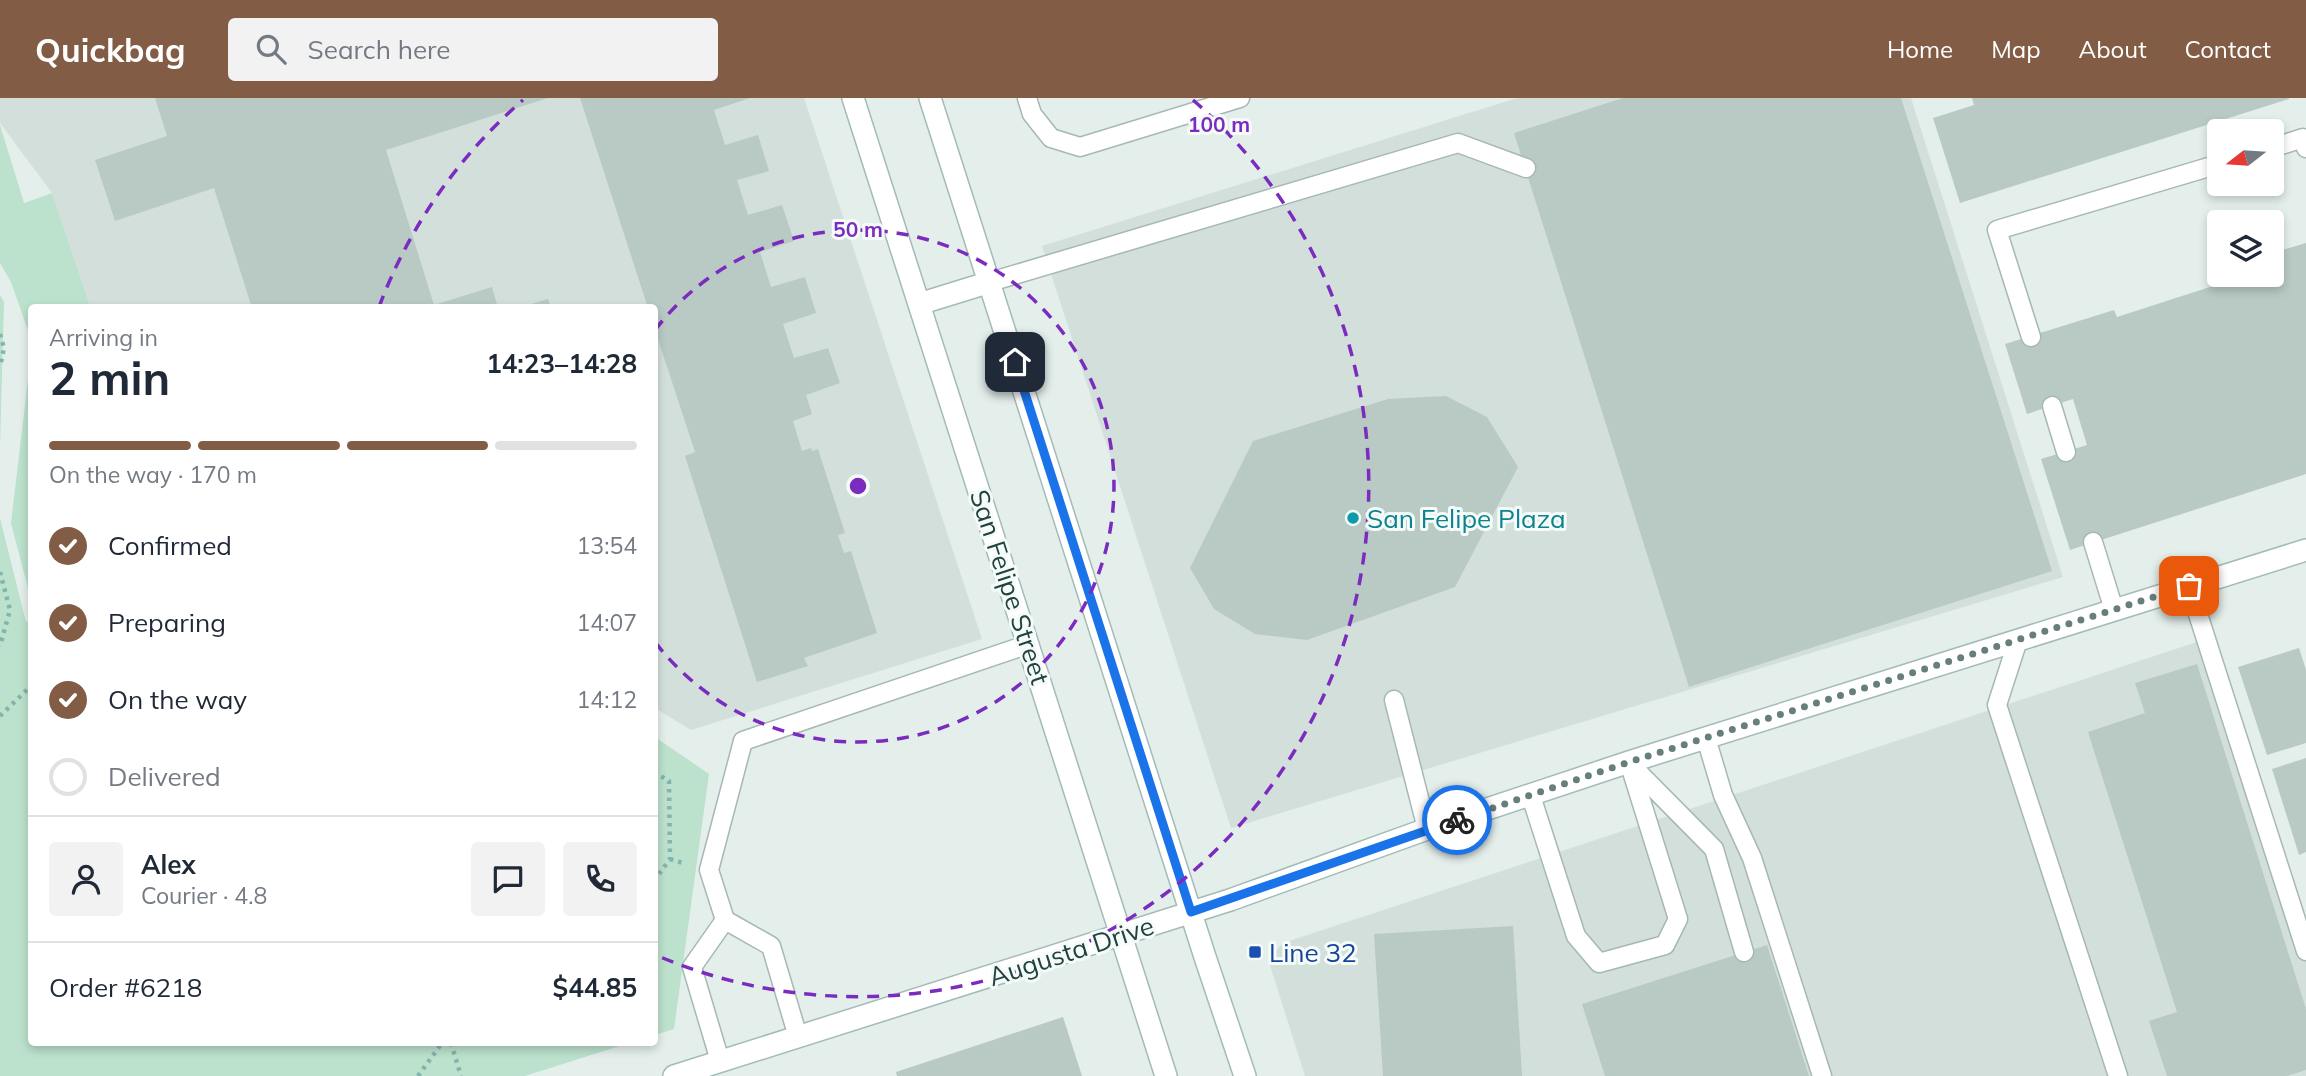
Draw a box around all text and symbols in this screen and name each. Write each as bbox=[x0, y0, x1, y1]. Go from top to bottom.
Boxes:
search box bbox=[228, 18, 718, 81]
text: Quickbag bbox=[35, 29, 186, 70]
icon: search bbox=[252, 30, 290, 68]
text: Search here bbox=[308, 33, 450, 66]
text: Home bbox=[1887, 34, 1953, 64]
text: Map bbox=[1991, 34, 2041, 64]
text: About bbox=[2079, 34, 2147, 64]
text: Contact bbox=[2185, 34, 2271, 64]
text: 100 m bbox=[1188, 111, 1250, 137]
north arrow bbox=[2207, 119, 2284, 196]
map controls bbox=[2207, 119, 2284, 287]
button: layers bbox=[2207, 210, 2284, 287]
text: 50 m bbox=[833, 216, 883, 242]
text: Arriving in bbox=[49, 323, 158, 352]
pin bbox=[985, 332, 1045, 392]
icon: home bbox=[996, 343, 1034, 381]
text: 14:23–14:28 bbox=[486, 347, 637, 380]
text: 2 min bbox=[49, 349, 170, 407]
text: On the way · 170 m bbox=[49, 460, 257, 489]
centre of rings bbox=[846, 474, 870, 498]
street label: San Felipe Street bbox=[963, 485, 1057, 689]
place label: San Felipe Plaza bbox=[1367, 502, 1566, 535]
marker: San Felipe Plaza bbox=[1345, 510, 1361, 526]
icon: check bbox=[49, 527, 87, 565]
text: Confirmed bbox=[108, 529, 232, 562]
text: 13:54 bbox=[577, 531, 637, 560]
pin bbox=[2159, 556, 2219, 616]
icon: bag bbox=[2170, 567, 2208, 605]
icon: check bbox=[49, 604, 87, 642]
text: Preparing bbox=[108, 606, 226, 639]
text: 14:07 bbox=[577, 608, 637, 637]
icon: check bbox=[49, 681, 87, 719]
text: On the way bbox=[108, 683, 247, 716]
text: 14:12 bbox=[577, 685, 637, 714]
text: Delivered bbox=[108, 760, 221, 793]
courier bbox=[1422, 785, 1492, 855]
icon: bike bbox=[1438, 801, 1476, 839]
button: person bbox=[49, 842, 123, 916]
button: chat bbox=[471, 842, 545, 916]
button: phone bbox=[563, 842, 637, 916]
text: Alex bbox=[141, 848, 196, 881]
text: Courier · 4.8 bbox=[141, 881, 267, 910]
street label: Augusta Drive bbox=[984, 909, 1158, 993]
place label: Line 32 bbox=[1269, 936, 1357, 969]
marker: Line 32 bbox=[1247, 944, 1263, 960]
text: Order #6218 bbox=[49, 971, 202, 1004]
text: $44.85 bbox=[553, 971, 637, 1004]

